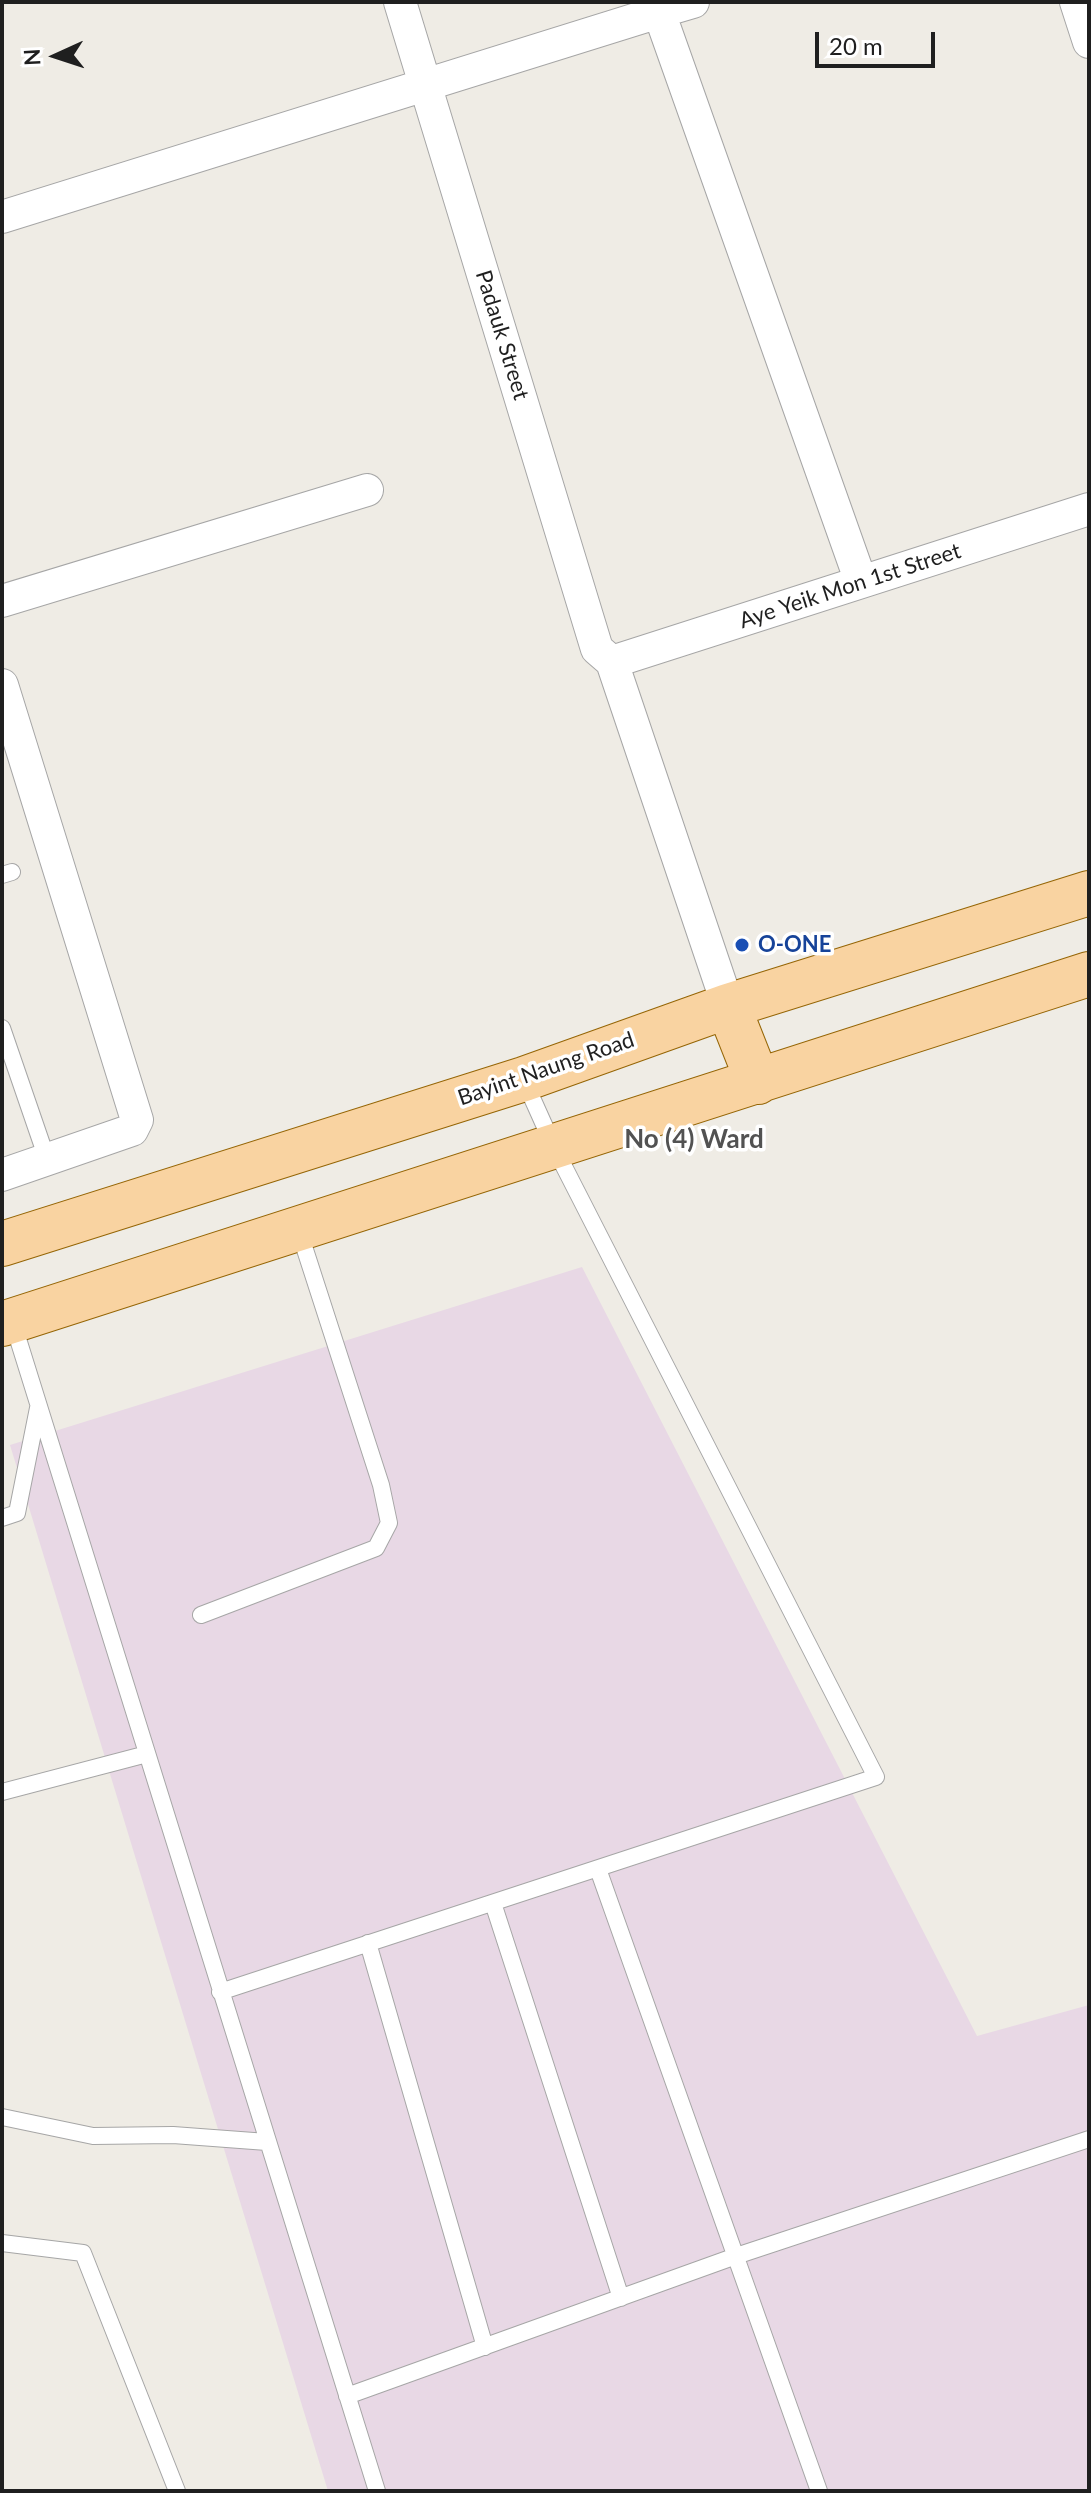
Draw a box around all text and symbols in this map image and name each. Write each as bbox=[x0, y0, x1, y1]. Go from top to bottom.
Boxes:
north arrow bbox=[16, 16, 96, 96]
scale bar bbox=[819, 16, 939, 66]
text: 20 m bbox=[829, 31, 883, 60]
text: N bbox=[18, 48, 45, 66]
street label: Padauk Street bbox=[470, 267, 534, 403]
street label: Aye Yeik Mon 1st Street bbox=[736, 538, 964, 634]
place label: O-ONE bbox=[758, 932, 831, 958]
marker: O-ONE bbox=[733, 936, 751, 954]
street label: Bayint Naung Road bbox=[454, 1026, 638, 1112]
district label: No (4) Ward bbox=[624, 1124, 764, 1156]

